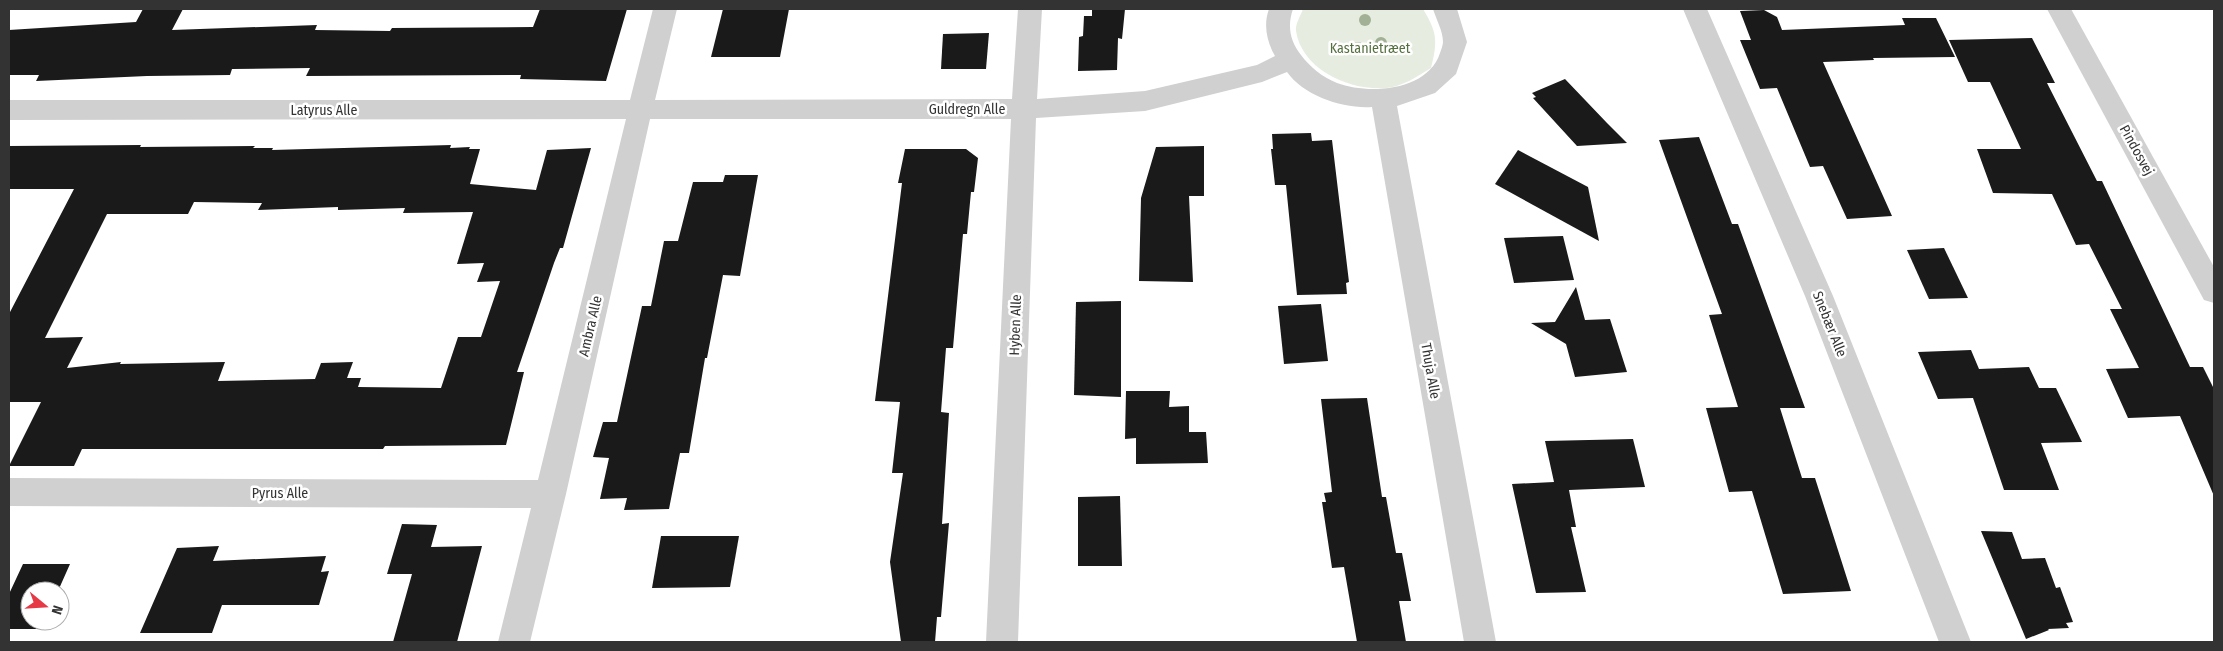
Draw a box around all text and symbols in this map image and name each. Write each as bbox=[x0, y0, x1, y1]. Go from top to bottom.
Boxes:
park label: Kastanietræet bbox=[1330, 40, 1411, 57]
street label: Guldregn Alle bbox=[929, 101, 1005, 118]
street label: Latyrus Alle bbox=[291, 102, 357, 119]
street label: Pindosvej bbox=[2116, 122, 2157, 179]
street label: Snebær Alle bbox=[1809, 289, 1850, 359]
street label: Ambra Alle bbox=[575, 294, 606, 358]
street label: Hyben Alle bbox=[1006, 294, 1025, 356]
street label: Thuja Alle bbox=[1417, 342, 1444, 400]
street label: Pyrus Alle bbox=[252, 485, 308, 502]
north arrow bbox=[20, 581, 70, 631]
text: N bbox=[48, 603, 66, 616]

